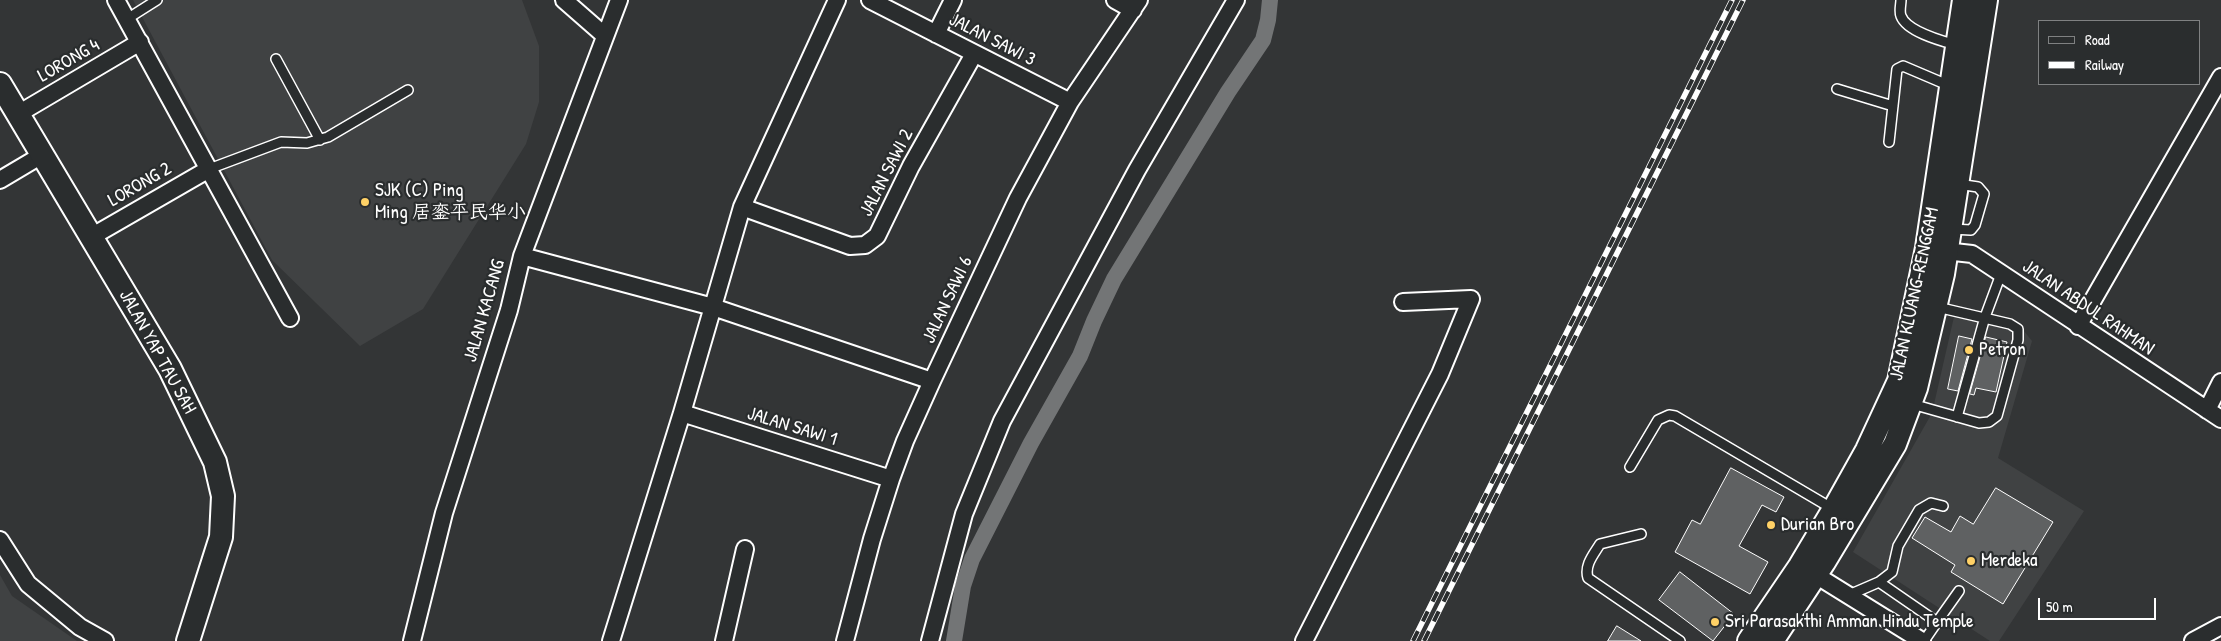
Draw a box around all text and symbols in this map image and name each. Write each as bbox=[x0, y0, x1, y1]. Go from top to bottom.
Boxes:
street label: JALAN SAWI 3 bbox=[945, 8, 1039, 72]
legend bbox=[2038, 20, 2201, 85]
text: Road bbox=[2085, 29, 2110, 50]
street label: LORONG 4 bbox=[34, 34, 104, 88]
text: Railway bbox=[2085, 54, 2124, 75]
street label: JALAN SAWI 2 bbox=[855, 126, 919, 220]
street label: LORONG 2 bbox=[104, 158, 176, 212]
place label: SJK (C) Ping Ming 居銮平民华小 bbox=[375, 180, 526, 224]
marker: SJK (C) Ping Ming 居銮平民华小 bbox=[359, 196, 371, 208]
street label: JALAN KLUANG-RENGGAM bbox=[1885, 205, 1945, 383]
street label: JALAN SAWI 6 bbox=[918, 253, 978, 347]
street label: JALAN ABDUL RAHMAN bbox=[2018, 255, 2158, 361]
street label: JALAN KACANG bbox=[460, 257, 510, 365]
street label: JALAN YAP TAU SAH bbox=[114, 286, 200, 418]
place label: Petron bbox=[1979, 339, 2026, 361]
marker: Petron bbox=[1963, 344, 1975, 356]
street label: JALAN SAWI 1 bbox=[744, 403, 840, 451]
place label: Durian Bro bbox=[1781, 514, 1854, 536]
marker: Durian Bro bbox=[1765, 519, 1777, 531]
place label: Merdeka bbox=[1981, 550, 2037, 572]
marker: Merdeka bbox=[1965, 555, 1977, 567]
scale bar bbox=[2041, 588, 2158, 620]
text: 50 m bbox=[2046, 596, 2073, 617]
place label: Sri Parasakthi Amman Hindu Temple bbox=[1725, 611, 1974, 633]
marker: Sri Parasakthi Amman Hindu Temple bbox=[1709, 616, 1721, 628]

